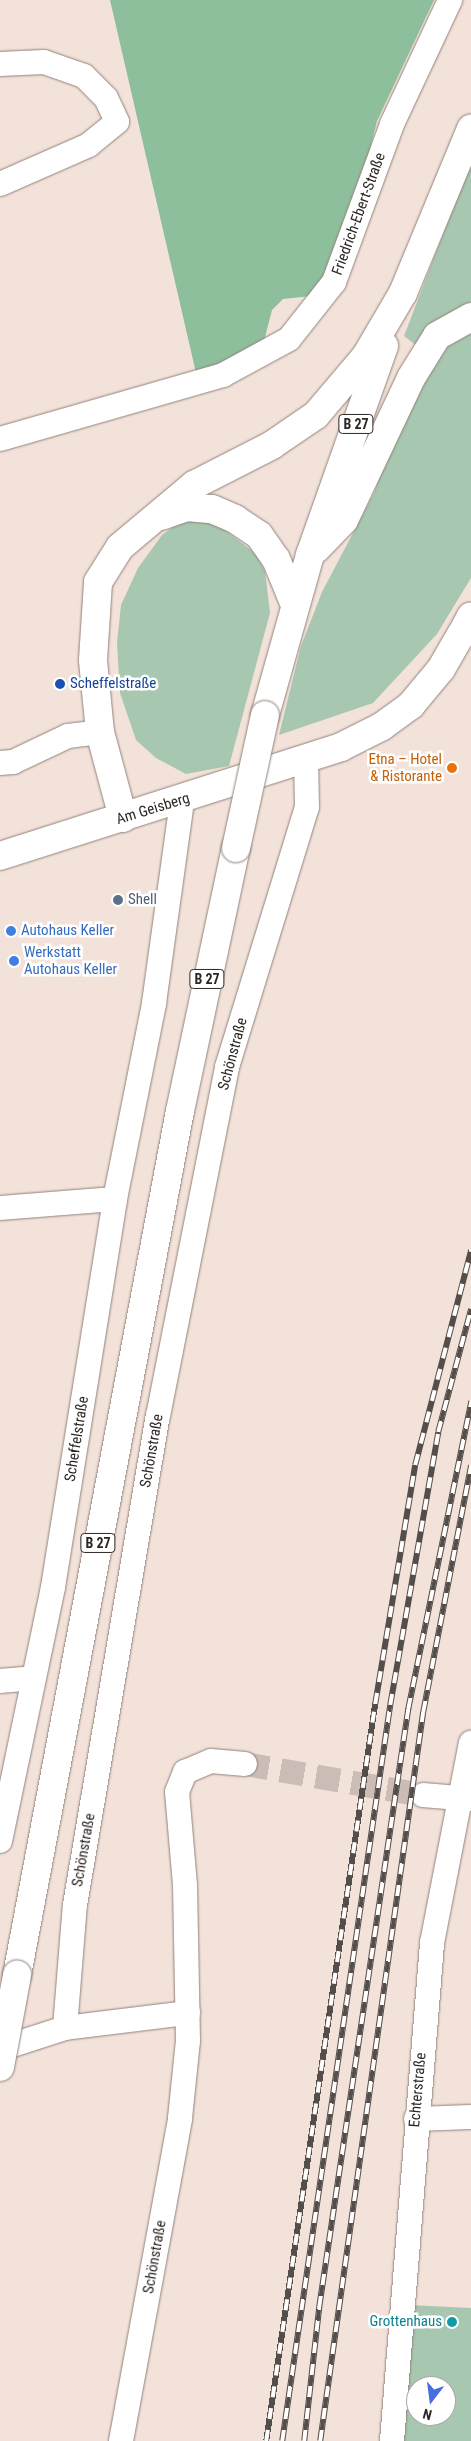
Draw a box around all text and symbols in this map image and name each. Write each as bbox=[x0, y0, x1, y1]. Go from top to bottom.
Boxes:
street label: Friedrich-Ebert-Straße bbox=[328, 150, 390, 278]
road number: B 27 bbox=[337, 412, 375, 436]
place label: Scheffelstraße bbox=[70, 675, 156, 693]
marker: Scheffelstraße bbox=[54, 678, 66, 690]
place label: Etna – Hotel & Ristorante bbox=[368, 750, 442, 785]
marker: Etna – Hotel & Ristorante bbox=[446, 762, 458, 774]
street label: Am Geisberg bbox=[114, 789, 192, 829]
place label: Shell bbox=[128, 891, 157, 909]
marker: Shell bbox=[112, 894, 124, 906]
place label: Autohaus Keller bbox=[21, 922, 114, 940]
marker: Autohaus Keller bbox=[5, 925, 17, 937]
place label: Werkstatt Autohaus Keller bbox=[24, 943, 117, 978]
marker: Werkstatt Autohaus Keller bbox=[8, 955, 20, 967]
road number: B 27 bbox=[188, 968, 226, 991]
street label: Schönstraße bbox=[215, 1016, 251, 1092]
street label: Scheffelstraße bbox=[61, 1395, 93, 1483]
street label: Schönstraße bbox=[137, 1413, 167, 1489]
road number: B 27 bbox=[79, 1532, 117, 1555]
street label: Schönstraße bbox=[69, 1812, 99, 1888]
street label: Echterstraße bbox=[406, 2052, 430, 2128]
street label: Schönstraße bbox=[140, 2219, 170, 2295]
place label: Grottenhaus bbox=[369, 2313, 442, 2331]
marker: Grottenhaus bbox=[446, 2316, 458, 2328]
north arrow bbox=[406, 2376, 456, 2426]
text: N bbox=[421, 2406, 434, 2423]

